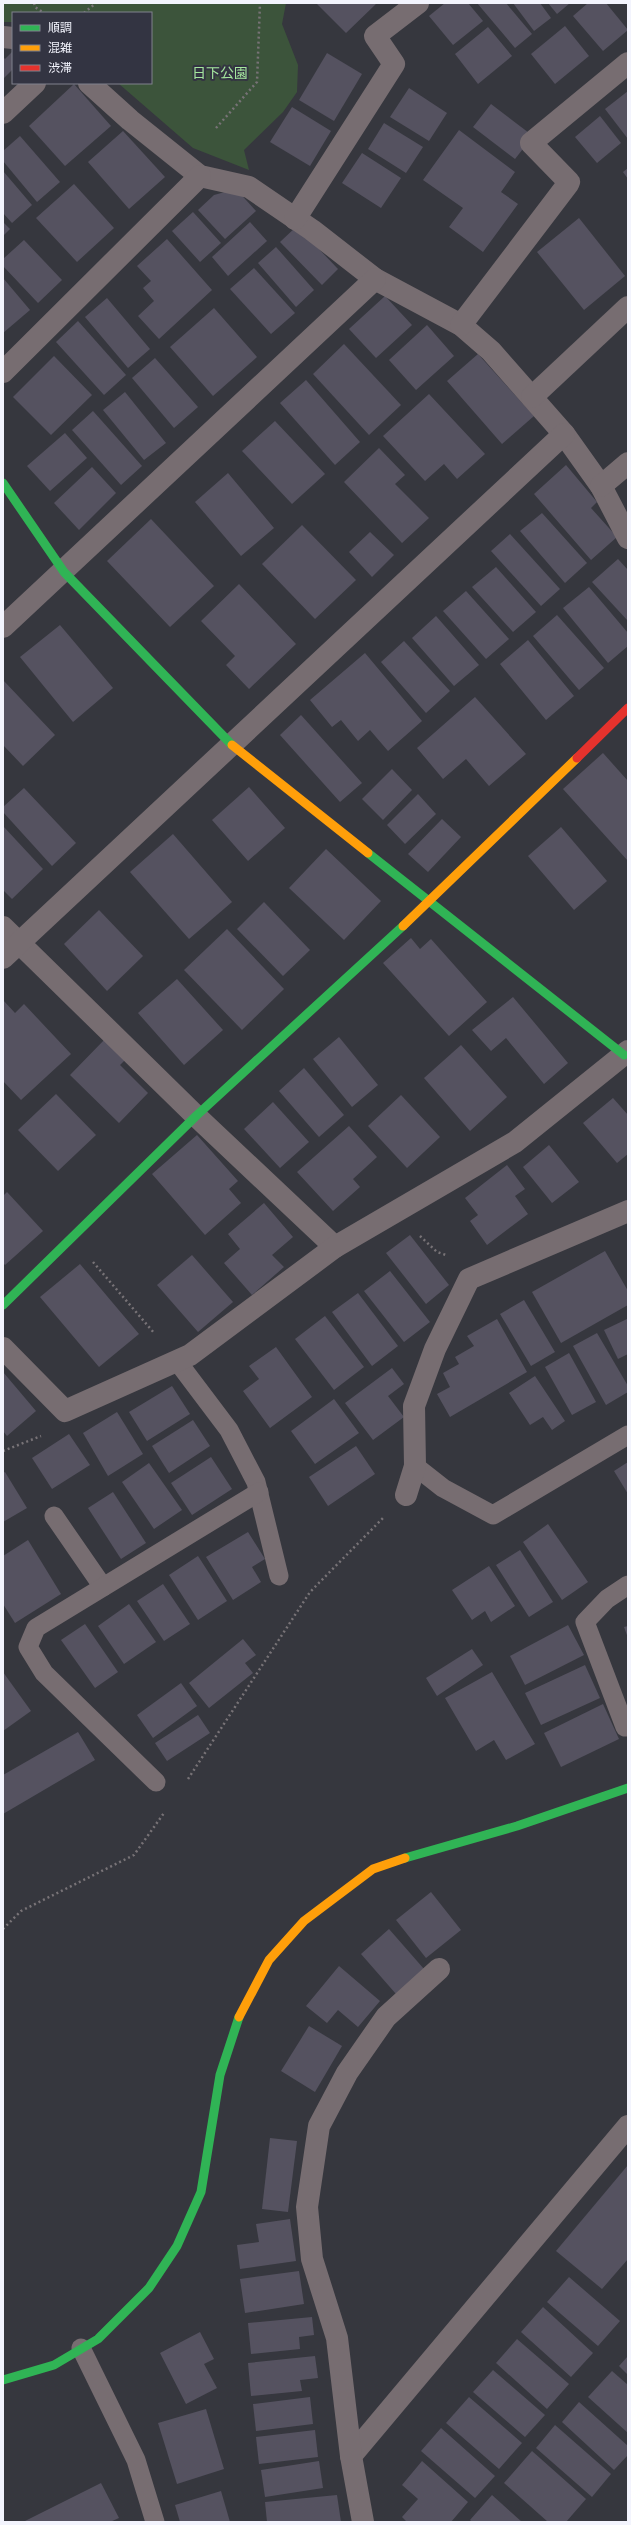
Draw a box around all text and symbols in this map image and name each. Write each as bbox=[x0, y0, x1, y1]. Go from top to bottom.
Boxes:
legend bbox=[12, 12, 152, 84]
text: 順調 bbox=[48, 21, 72, 35]
text: 混雑 bbox=[48, 41, 72, 55]
text: 渋滞 bbox=[48, 61, 72, 75]
park label: 日下公園 bbox=[192, 65, 248, 82]

